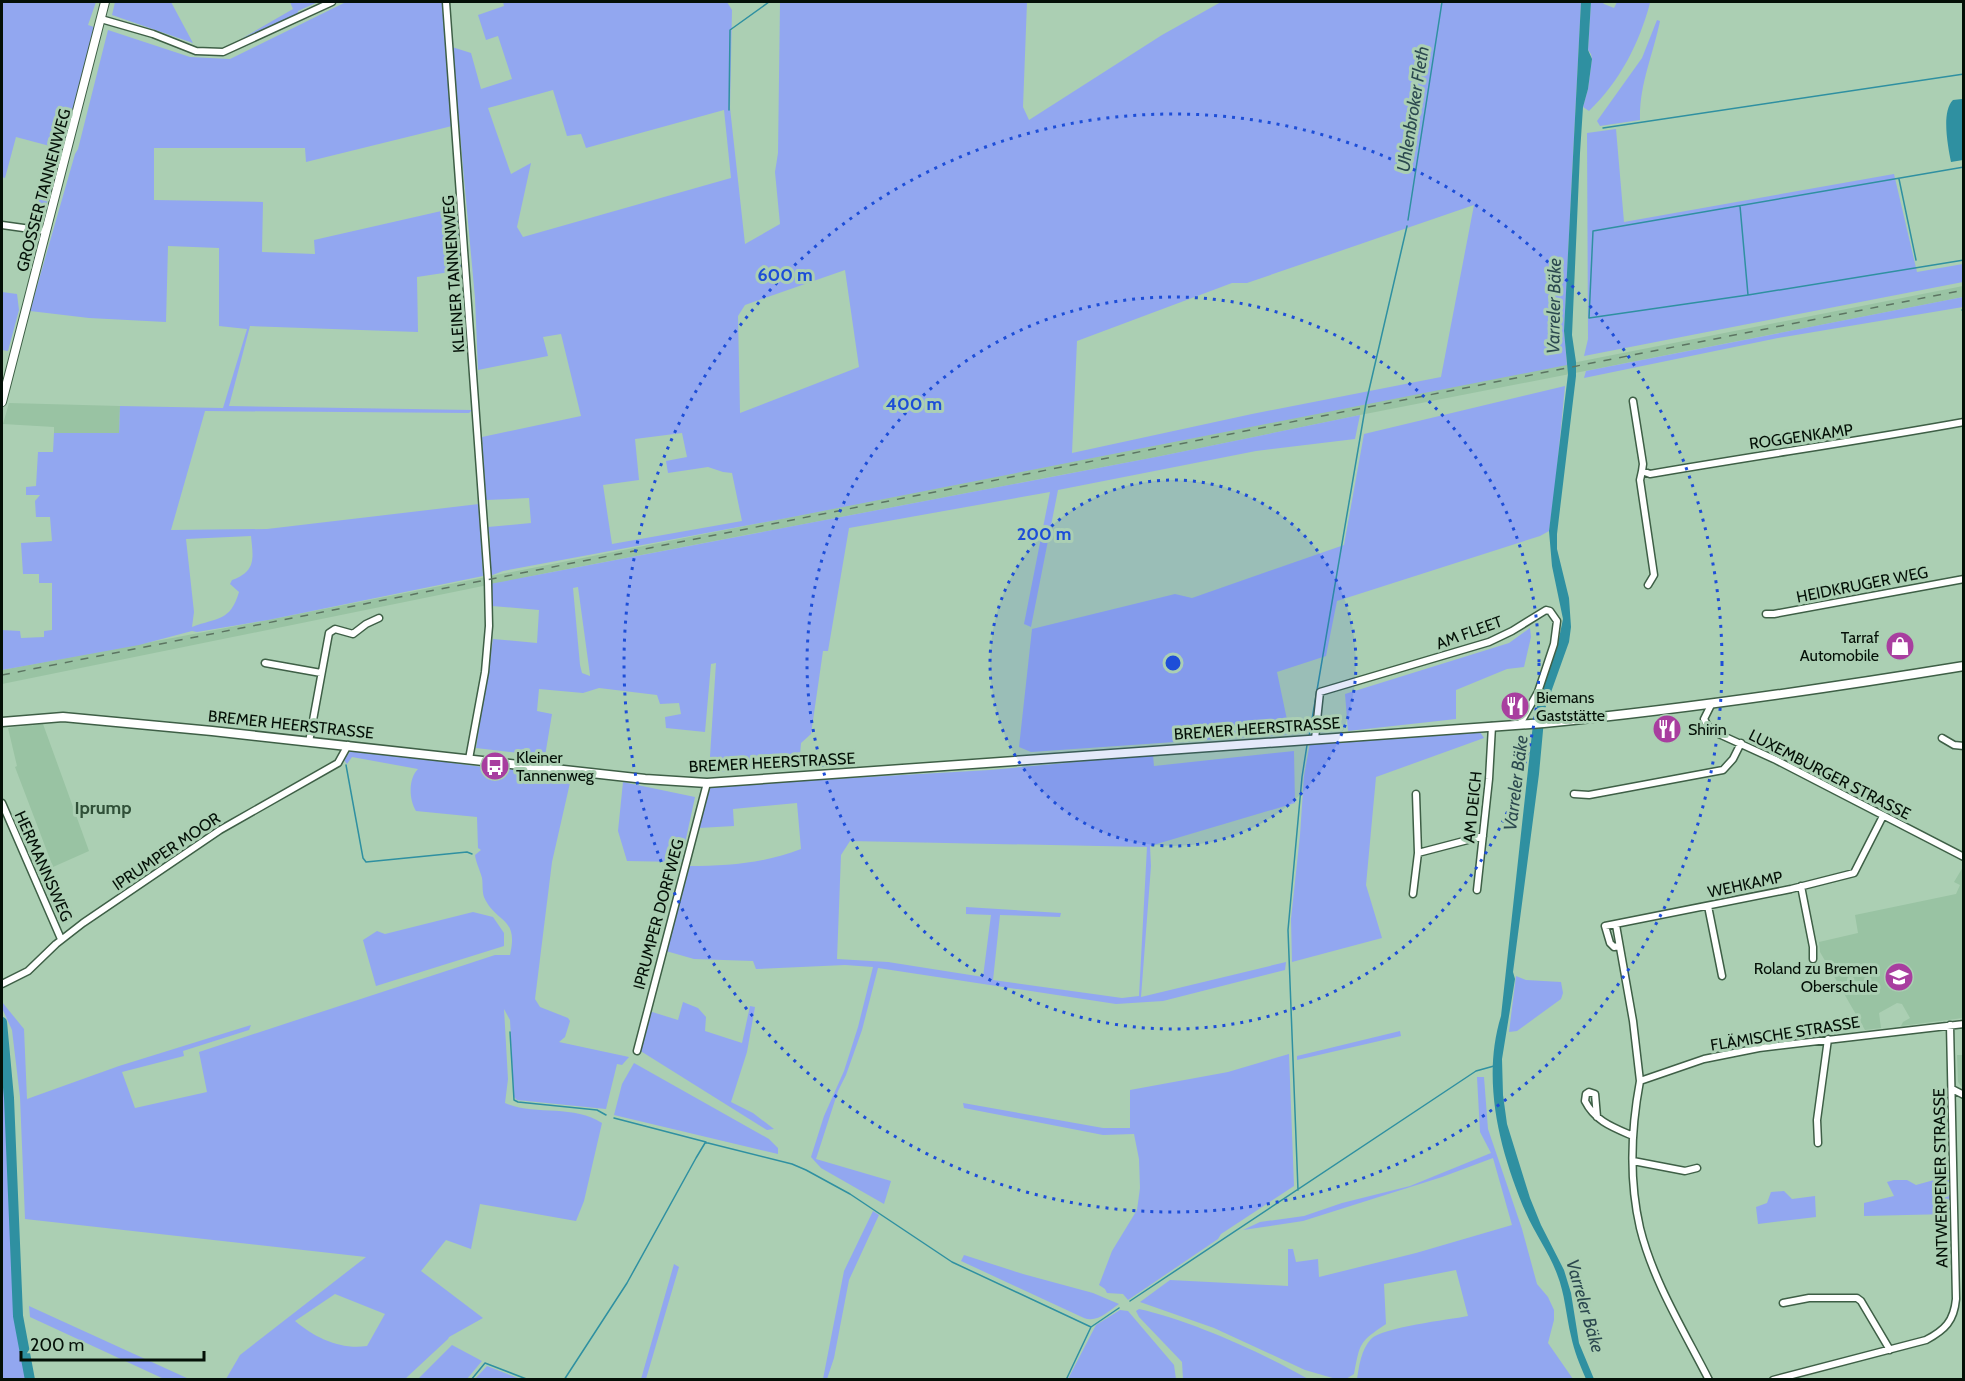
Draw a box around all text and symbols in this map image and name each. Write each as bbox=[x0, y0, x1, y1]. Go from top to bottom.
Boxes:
water label: Uhlenbroker Fleth bbox=[1392, 45, 1434, 173]
street label: GROSSER TANNENWEG bbox=[13, 106, 74, 274]
street label: KLEINER TANNENWEG bbox=[439, 194, 468, 354]
water label: Varreler Bäke bbox=[1542, 258, 1566, 354]
text: 600 m bbox=[757, 264, 813, 286]
text: 400 m bbox=[886, 393, 942, 415]
street label: ROGGENKAMP bbox=[1748, 420, 1854, 453]
text: 200 m bbox=[1017, 523, 1071, 545]
street label: HEIDKRUGER WEG bbox=[1795, 562, 1929, 607]
street label: AM FLEET bbox=[1433, 612, 1505, 653]
place label: Tarraf Automobile bbox=[1800, 628, 1880, 665]
shop icon: Tarraf Automobile bbox=[1884, 630, 1916, 662]
centre of rings bbox=[1163, 653, 1183, 673]
place label: Biemans Gaststätte bbox=[1536, 688, 1605, 725]
restaurant icon: Biemans Gaststätte bbox=[1499, 690, 1531, 722]
street label: BREMER HEERSTRASSE bbox=[207, 706, 375, 743]
street label: BREMER HEERSTRASSE bbox=[1173, 713, 1341, 744]
restaurant icon: Shirin bbox=[1651, 713, 1683, 745]
place label: Shirin bbox=[1688, 720, 1727, 739]
street label: LUXEMBURGER STRASSE bbox=[1746, 725, 1914, 824]
water label: Varreler Bäke bbox=[1499, 734, 1533, 832]
place label: Kleiner Tannenweg bbox=[516, 748, 595, 785]
street label: BREMER HEERSTRASSE bbox=[688, 749, 856, 776]
bus stop icon: Kleiner Tannenweg bbox=[479, 750, 511, 782]
street label: AM DEICH bbox=[1459, 770, 1486, 844]
district label: Iprump bbox=[74, 797, 132, 819]
street label: HERMANNSWEG bbox=[11, 808, 76, 924]
street label: IPRUMPER MOOR bbox=[109, 808, 224, 894]
street label: IPRUMPER DORFWEG bbox=[629, 837, 688, 991]
street label: WEHKAMP bbox=[1706, 867, 1784, 902]
place label: Roland zu Bremen Oberschule bbox=[1754, 959, 1878, 996]
school or university icon: Roland zu Bremen Oberschule bbox=[1883, 961, 1915, 993]
street label: FLÄMISCHE STRASSE bbox=[1709, 1012, 1861, 1055]
street label: ANTWERPENER STRASSE bbox=[1929, 1088, 1952, 1268]
water label: Varreler Bäke bbox=[1561, 1257, 1609, 1355]
scale bar bbox=[21, 1324, 204, 1362]
text: 200 m bbox=[30, 1334, 84, 1356]

